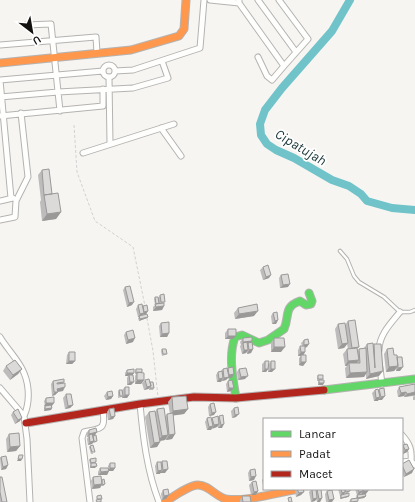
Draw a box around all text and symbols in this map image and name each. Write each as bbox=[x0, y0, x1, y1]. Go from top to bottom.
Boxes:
north arrow bbox=[12, 12, 52, 52]
text: U bbox=[30, 33, 43, 48]
water label: Cipatujah bbox=[272, 125, 330, 169]
legend bbox=[263, 418, 403, 490]
text: Lancar bbox=[299, 427, 336, 441]
text: Padat bbox=[299, 447, 331, 461]
text: Macet bbox=[299, 467, 333, 481]

